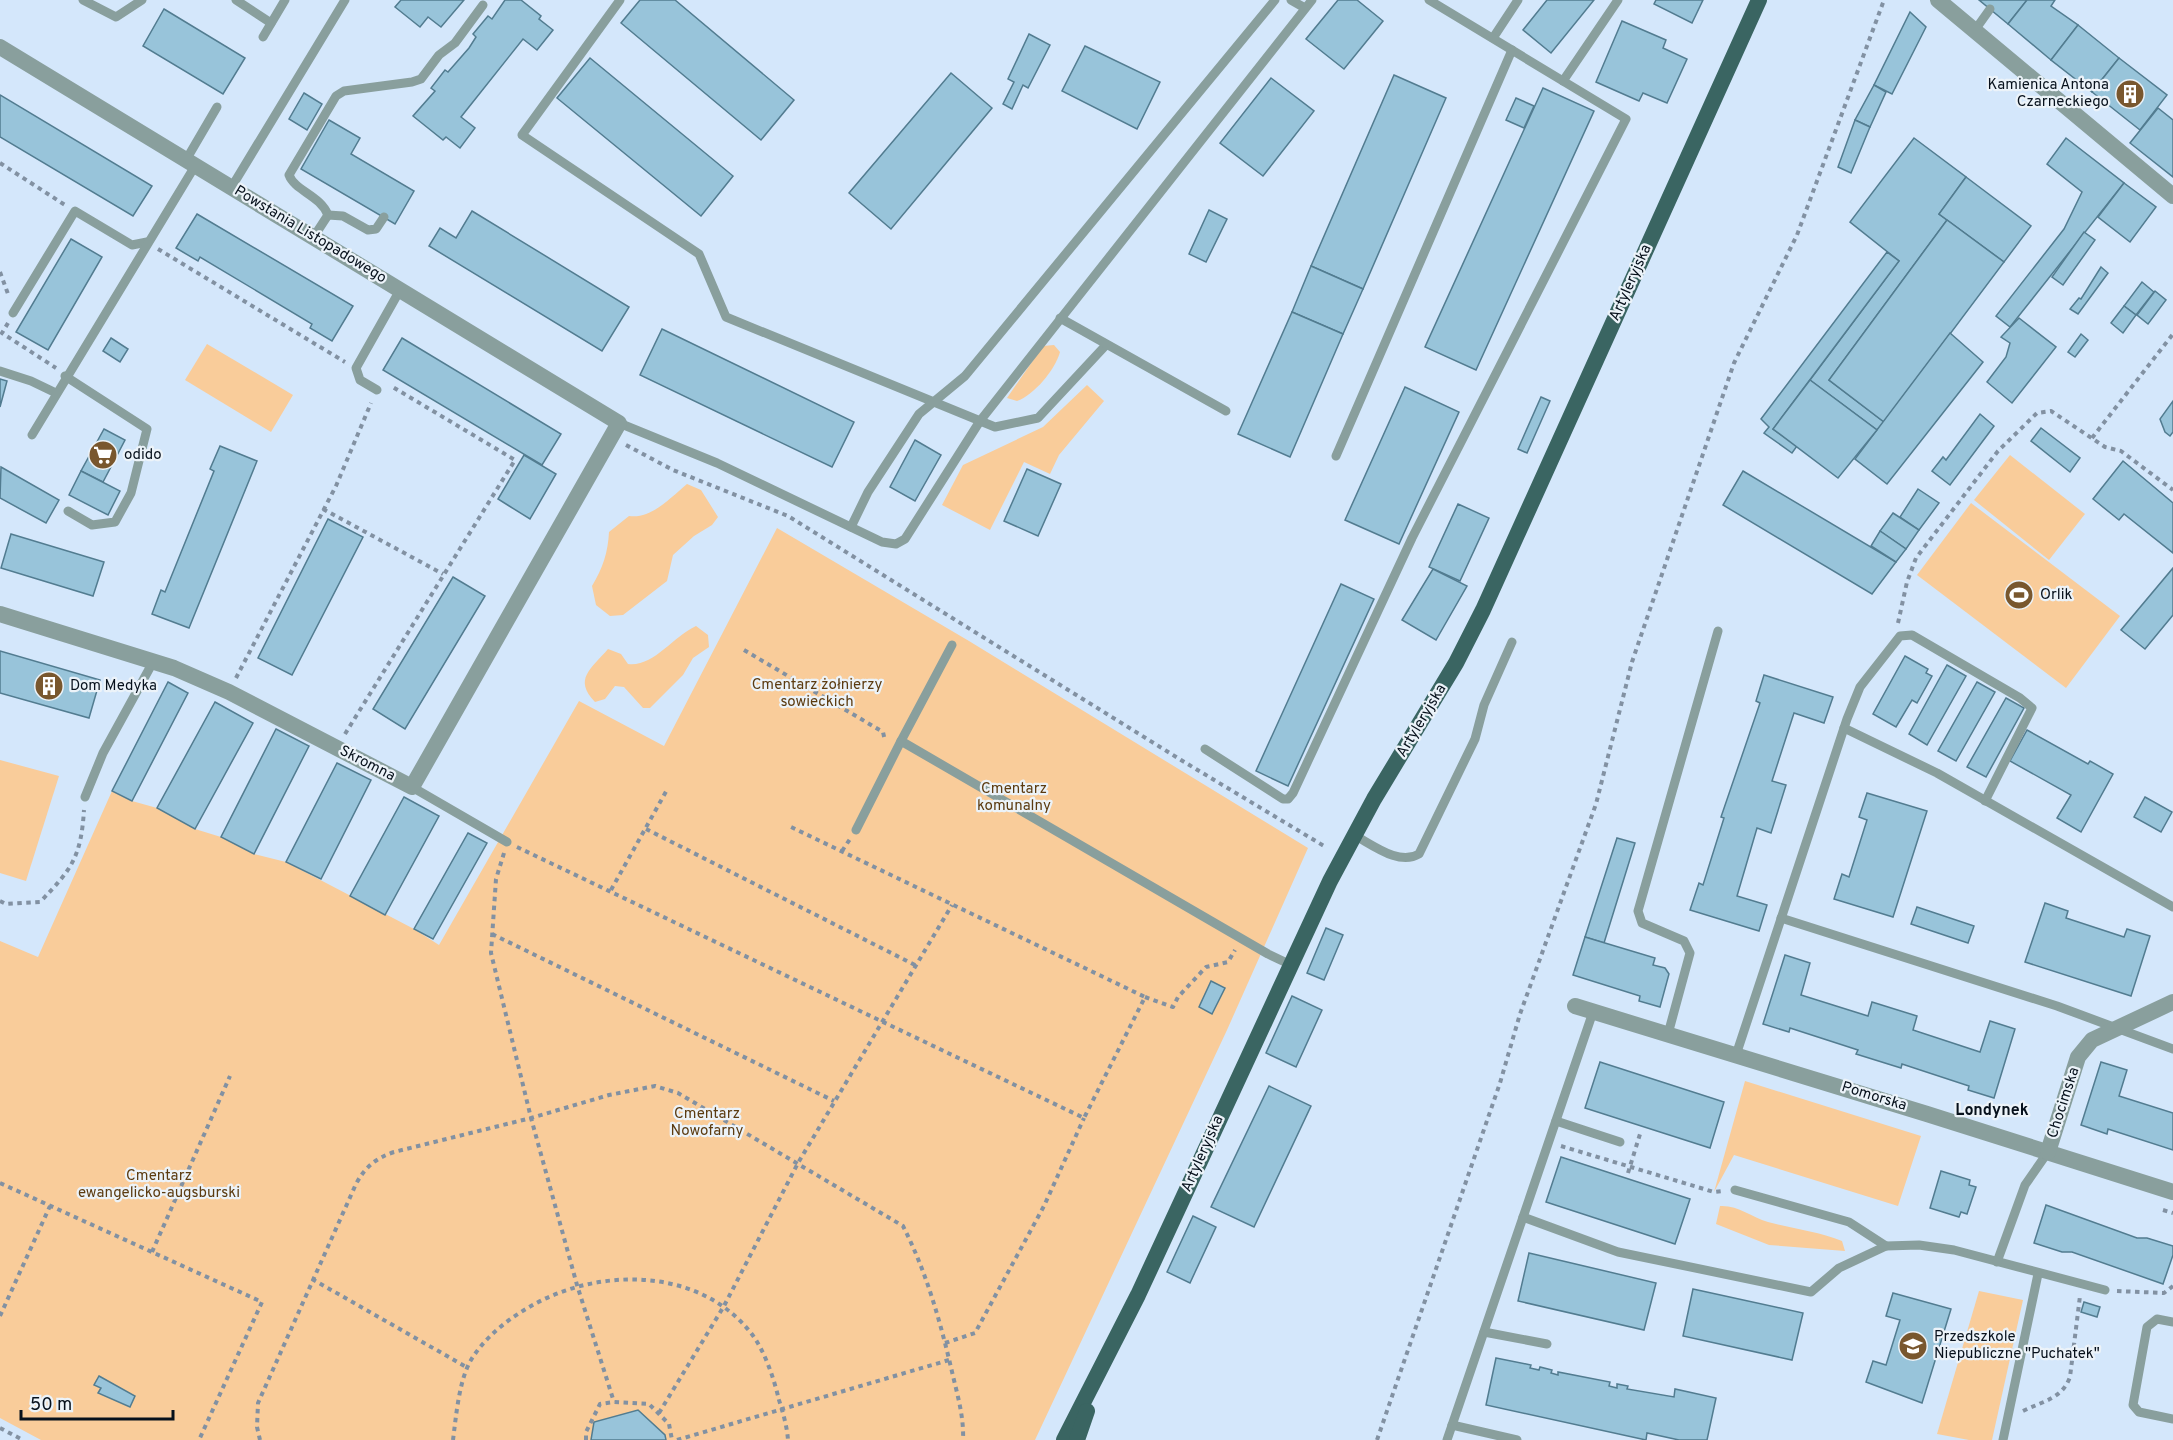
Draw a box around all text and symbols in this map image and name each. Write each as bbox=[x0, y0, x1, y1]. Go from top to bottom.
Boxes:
place label: Kamienica Antona Czarneckiego bbox=[1987, 76, 2109, 112]
building icon: Kamienica Antona Czarneckiego bbox=[2114, 78, 2146, 110]
street label: Powstania Listopadowego bbox=[230, 182, 390, 288]
street label: Artyleryjska bbox=[1606, 242, 1656, 324]
supermarket icon: odido bbox=[87, 439, 119, 471]
place label: odido bbox=[124, 446, 162, 465]
sports icon: Orlik bbox=[2003, 579, 2035, 611]
place label: Orlik bbox=[2040, 586, 2073, 605]
building icon: Dom Medyka bbox=[33, 670, 65, 702]
park label: Cmentarz żołnierzy sowieckich bbox=[752, 676, 882, 712]
place label: Dom Medyka bbox=[70, 677, 157, 696]
street label: Artyleryjska bbox=[1393, 681, 1451, 761]
street label: Skromna bbox=[336, 742, 398, 786]
park label: Cmentarz komunalny bbox=[977, 780, 1051, 816]
street label: Chocimska bbox=[2044, 1065, 2084, 1141]
street label: Pomorska bbox=[1839, 1078, 1909, 1116]
district label: Londynek bbox=[1955, 1101, 2029, 1121]
park label: Cmentarz Nowofarny bbox=[671, 1105, 743, 1141]
street label: Artyleryjska bbox=[1178, 1113, 1228, 1195]
park label: Cmentarz ewangelicko-augsburski bbox=[78, 1167, 240, 1203]
place label: Przedszkole Niepubliczne "Puchatek" bbox=[1934, 1328, 2100, 1364]
school or university icon: Przedszkole Niepubliczne "Puchatek" bbox=[1897, 1330, 1929, 1362]
scale bar bbox=[21, 1383, 172, 1421]
text: 50 m bbox=[30, 1394, 72, 1417]

